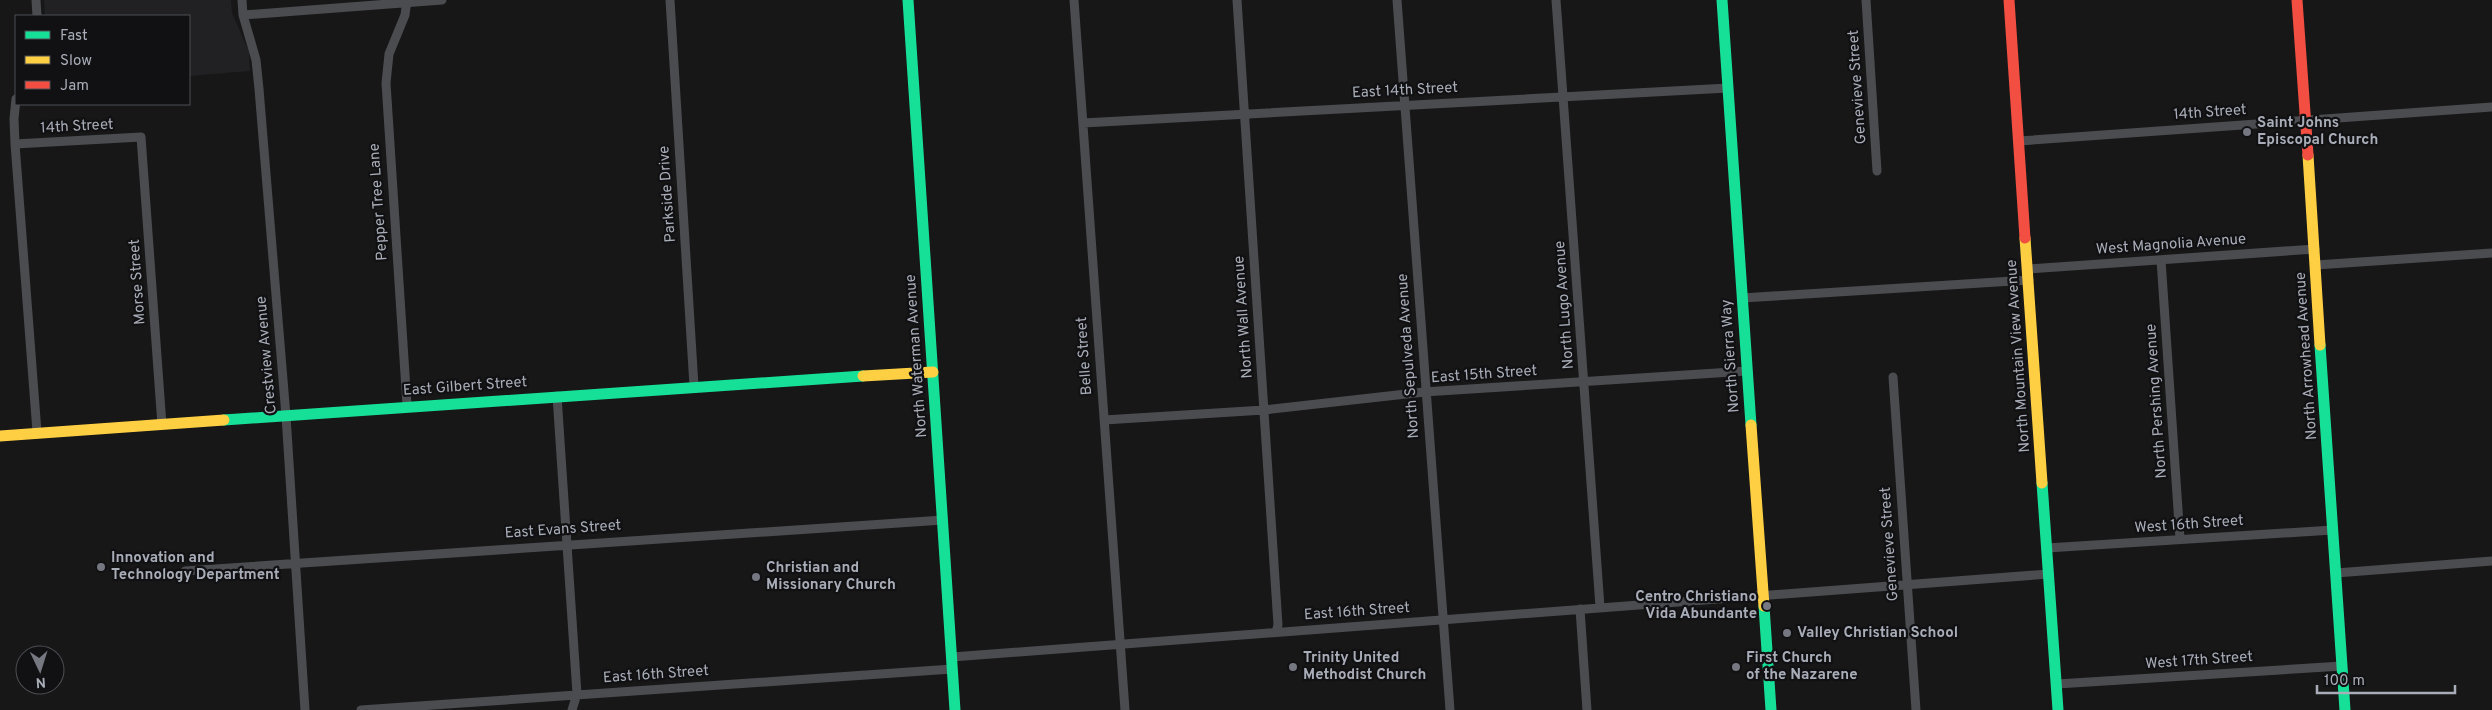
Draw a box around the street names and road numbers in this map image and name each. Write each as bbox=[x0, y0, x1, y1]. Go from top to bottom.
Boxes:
street label: Genevieve Street bbox=[1845, 29, 1871, 145]
street label: East 14th Street bbox=[1352, 79, 1458, 103]
street label: 14th Street bbox=[2173, 101, 2247, 125]
street label: 14th Street bbox=[40, 116, 114, 138]
street label: Pepper Tree Lane bbox=[365, 143, 393, 261]
street label: Parkside Drive bbox=[655, 145, 681, 243]
street label: West Magnolia Avenue bbox=[2095, 230, 2247, 260]
street label: Morse Street bbox=[126, 239, 150, 325]
street label: North Lugo Avenue bbox=[1551, 240, 1579, 370]
street label: North Wall Avenue bbox=[1230, 255, 1258, 379]
street label: North Mountain View Avenue bbox=[2003, 259, 2035, 453]
street label: North Arrowhead Avenue bbox=[2292, 271, 2322, 441]
street label: North Sepulveda Avenue bbox=[1394, 273, 1424, 439]
street label: North Waterman Avenue bbox=[902, 274, 932, 438]
street label: Crestview Avenue bbox=[252, 295, 282, 415]
street label: North Sierra Way bbox=[1718, 299, 1744, 413]
street label: Belle Street bbox=[1073, 316, 1097, 396]
street label: North Pershing Avenue bbox=[2142, 323, 2172, 479]
street label: East 15th Street bbox=[1430, 362, 1538, 388]
street label: East Gilbert Street bbox=[402, 373, 528, 401]
street label: Genevieve Street bbox=[1877, 486, 1903, 602]
street label: West 16th Street bbox=[2134, 512, 2244, 538]
street label: East Evans Street bbox=[504, 516, 622, 544]
street label: East 16th Street bbox=[1303, 599, 1411, 625]
street label: West 17th Street bbox=[2145, 648, 2253, 674]
street label: East 16th Street bbox=[602, 662, 710, 688]

